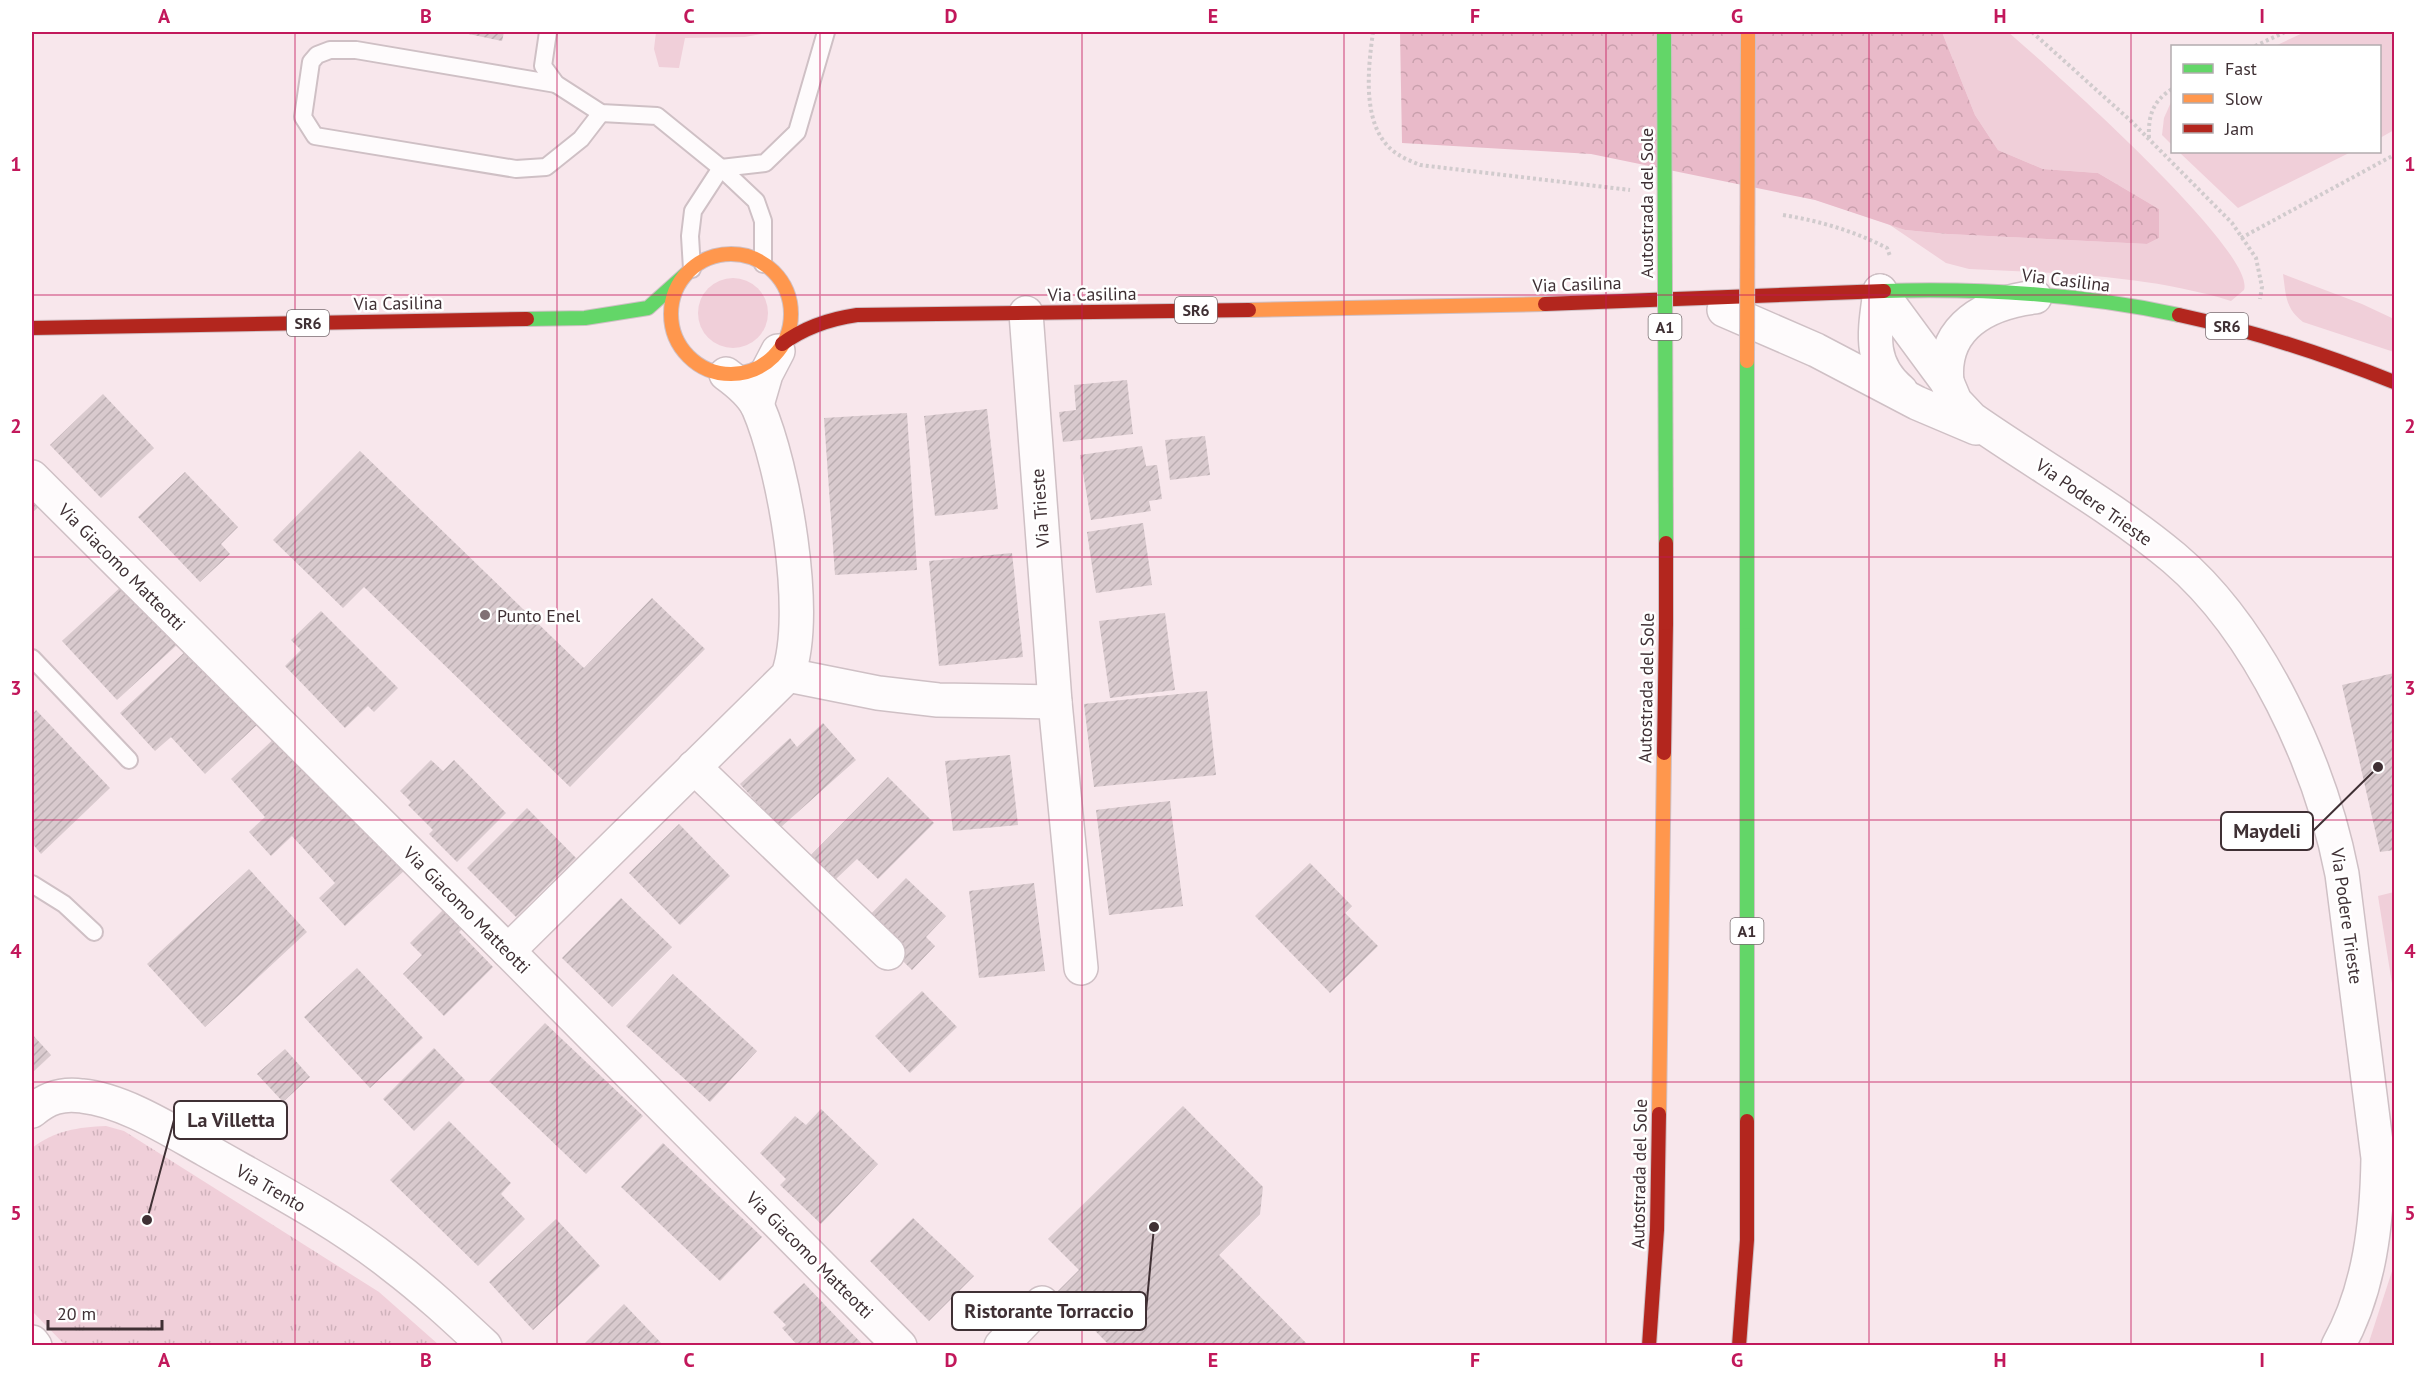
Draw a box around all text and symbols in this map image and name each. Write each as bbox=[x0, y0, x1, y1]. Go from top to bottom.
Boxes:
text: A bbox=[158, 3, 171, 29]
text: B bbox=[420, 3, 432, 29]
text: C bbox=[683, 3, 695, 29]
text: D bbox=[945, 3, 958, 29]
text: E bbox=[1208, 3, 1218, 29]
text: F bbox=[1470, 3, 1480, 29]
text: G bbox=[1731, 3, 1743, 29]
text: H bbox=[1993, 3, 2007, 29]
text: I bbox=[2259, 3, 2265, 29]
legend bbox=[2171, 45, 2381, 153]
text: Fast bbox=[2225, 57, 2257, 80]
text: Slow bbox=[2225, 87, 2263, 110]
text: Jam bbox=[2224, 117, 2254, 140]
street label: Autostrada del Sole bbox=[1635, 128, 1658, 278]
text: 1 bbox=[10, 151, 22, 177]
text: 1 bbox=[2404, 151, 2416, 177]
street label: Via Casilina bbox=[2019, 263, 2112, 297]
street label: Via Casilina bbox=[1531, 271, 1622, 297]
street label: Via Casilina bbox=[1046, 282, 1137, 306]
street label: Via Casilina bbox=[352, 291, 443, 315]
road number: SR6 bbox=[1175, 297, 1217, 323]
road number: SR6 bbox=[287, 310, 329, 336]
road number: SR6 bbox=[2206, 313, 2248, 339]
road number: A1 bbox=[1648, 314, 1682, 340]
text: 2 bbox=[10, 413, 22, 439]
text: 2 bbox=[2404, 413, 2416, 439]
street label: Via Podere Trieste bbox=[2030, 453, 2157, 551]
street label: Via Trieste bbox=[1026, 468, 1054, 549]
street label: Via Giacomo Matteotti bbox=[53, 498, 191, 636]
place label: Punto Enel bbox=[497, 604, 581, 627]
marker: Punto Enel bbox=[478, 608, 492, 622]
street label: Autostrada del Sole bbox=[1633, 613, 1659, 763]
text: 3 bbox=[10, 675, 22, 701]
text: 3 bbox=[2404, 675, 2416, 701]
callout: Maydeli bbox=[2221, 812, 2313, 850]
text: Maydeli bbox=[2233, 818, 2301, 844]
street label: Via Giacomo Matteotti bbox=[398, 841, 536, 979]
street label: Via Podere Trieste bbox=[2326, 846, 2368, 985]
road number: A1 bbox=[1730, 918, 1764, 944]
text: 4 bbox=[10, 938, 22, 964]
text: 4 bbox=[2404, 938, 2416, 964]
street label: Autostrada del Sole bbox=[1626, 1099, 1652, 1249]
callout: La Villetta bbox=[174, 1101, 287, 1139]
text: La Villetta bbox=[187, 1107, 275, 1133]
street label: Via Trento bbox=[231, 1158, 310, 1217]
street label: Via Giacomo Matteotti bbox=[741, 1186, 879, 1324]
text: 5 bbox=[10, 1200, 22, 1226]
text: 5 bbox=[2404, 1200, 2416, 1226]
callout: Ristorante Torraccio bbox=[952, 1292, 1146, 1330]
scale bar bbox=[48, 1293, 162, 1331]
text: Ristorante Torraccio bbox=[964, 1298, 1134, 1324]
text: 20 m bbox=[57, 1302, 96, 1325]
text: A bbox=[158, 1347, 171, 1373]
text: B bbox=[420, 1347, 432, 1373]
text: C bbox=[683, 1347, 695, 1373]
text: D bbox=[945, 1347, 958, 1373]
text: E bbox=[1208, 1347, 1218, 1373]
text: F bbox=[1470, 1347, 1480, 1373]
text: G bbox=[1731, 1347, 1743, 1373]
text: H bbox=[1993, 1347, 2007, 1373]
text: I bbox=[2259, 1347, 2265, 1373]

